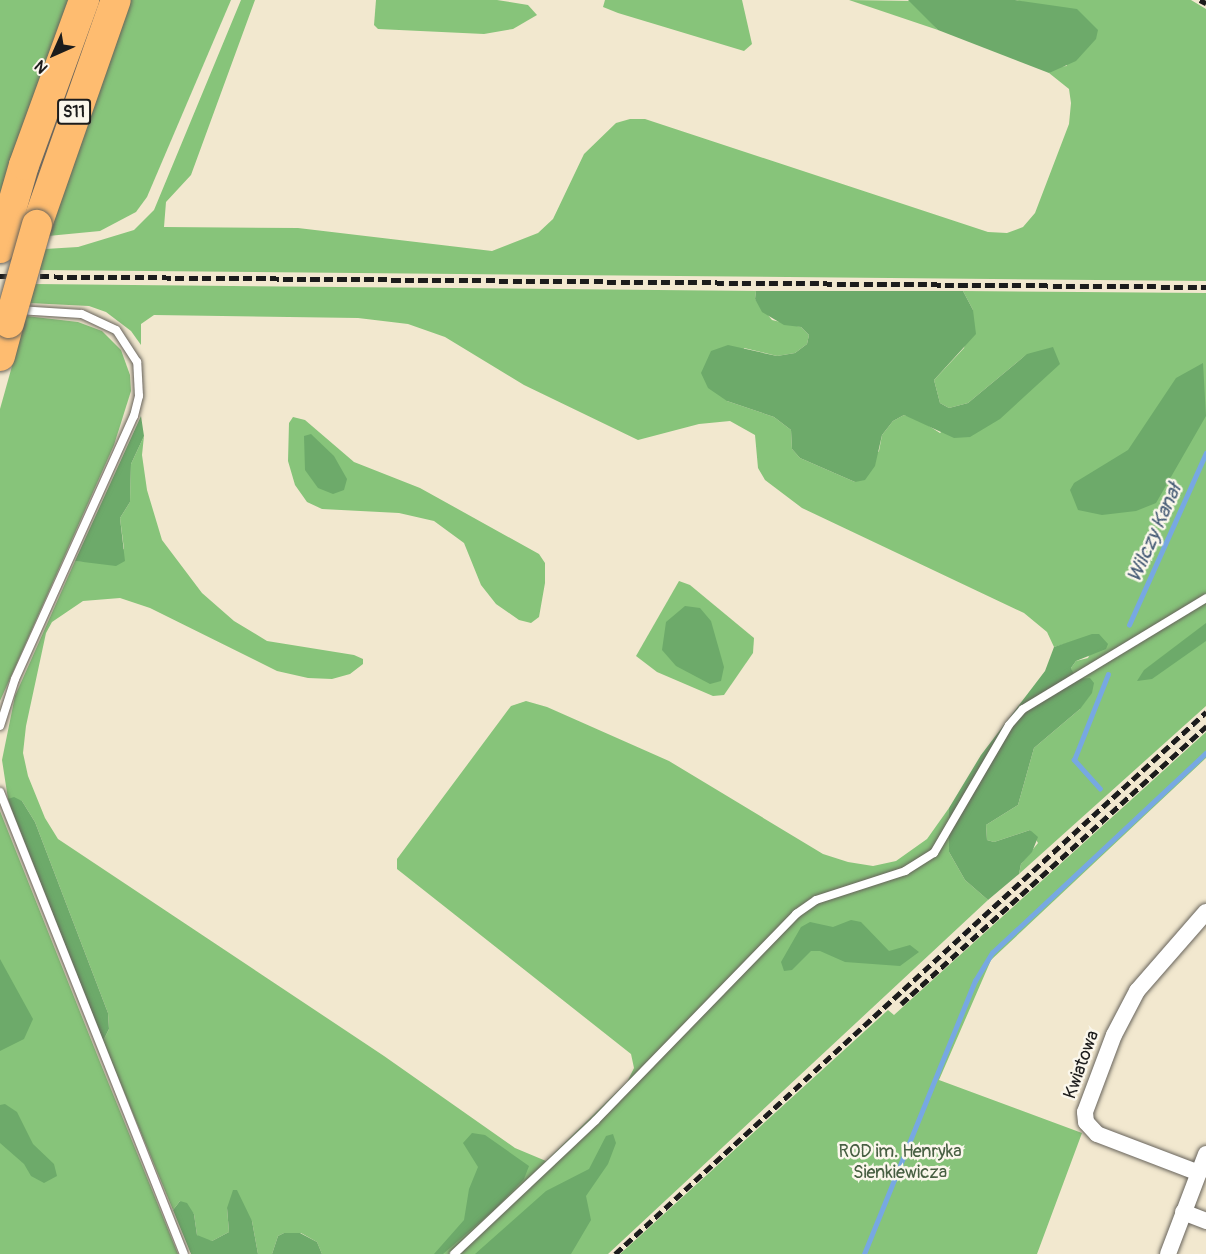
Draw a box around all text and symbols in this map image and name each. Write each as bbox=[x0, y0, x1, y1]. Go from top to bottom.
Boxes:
north arrow bbox=[24, 24, 84, 84]
text: N bbox=[30, 56, 52, 78]
road number: S11 bbox=[56, 99, 92, 125]
water label: Wilczy Kanał bbox=[1122, 480, 1186, 586]
street label: Kwiatowa bbox=[1060, 1028, 1104, 1102]
park label: ROD im. Henryka Sienkiewicza bbox=[838, 1142, 962, 1184]

